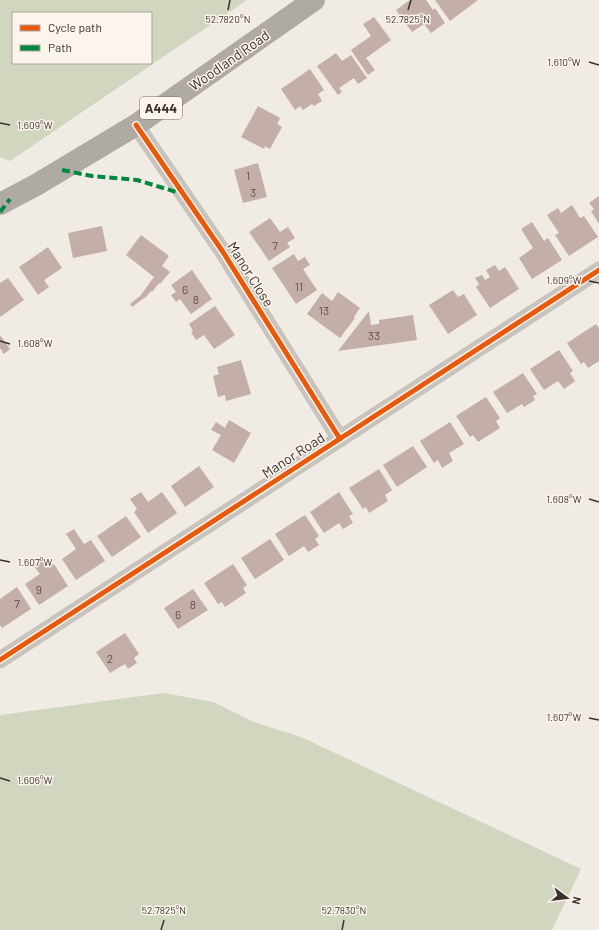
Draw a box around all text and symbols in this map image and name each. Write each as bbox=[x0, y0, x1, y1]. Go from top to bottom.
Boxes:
legend bbox=[12, 12, 152, 64]
text: 52.7820°N bbox=[206, 13, 250, 25]
text: 52.7825°N bbox=[386, 13, 430, 25]
text: Cycle path bbox=[48, 20, 102, 34]
street label: Woodland Road bbox=[186, 26, 272, 94]
text: Path bbox=[48, 40, 72, 54]
text: 1.610°W bbox=[548, 56, 581, 68]
road number: A444 bbox=[140, 97, 182, 119]
text: 1.609°W bbox=[18, 119, 53, 131]
house number: 1 bbox=[246, 168, 250, 182]
house number: 3 bbox=[250, 185, 256, 199]
street label: Manor Close bbox=[224, 238, 278, 310]
house number: 7 bbox=[272, 238, 278, 252]
text: 1.609°W bbox=[547, 274, 582, 286]
house number: 11 bbox=[295, 279, 303, 293]
house number: 6 bbox=[182, 282, 188, 296]
house number: 8 bbox=[193, 292, 199, 306]
house number: 13 bbox=[319, 303, 329, 317]
house number: 33 bbox=[368, 328, 380, 342]
text: 1.608°W bbox=[18, 337, 53, 349]
street label: Manor Road bbox=[259, 429, 327, 481]
text: 1.608°W bbox=[547, 493, 582, 505]
text: 1.607°W bbox=[18, 556, 52, 568]
house number: 9 bbox=[36, 582, 42, 596]
house number: 7 bbox=[14, 596, 20, 610]
house number: 8 bbox=[190, 597, 196, 611]
house number: 6 bbox=[175, 607, 181, 621]
house number: 2 bbox=[107, 651, 113, 665]
text: 1.607°W bbox=[547, 711, 581, 723]
text: 1.606°W bbox=[18, 774, 53, 786]
north arrow bbox=[547, 878, 587, 918]
text: N bbox=[570, 895, 584, 906]
text: 52.7825°N bbox=[142, 904, 186, 916]
text: 52.7830°N bbox=[322, 904, 366, 916]

